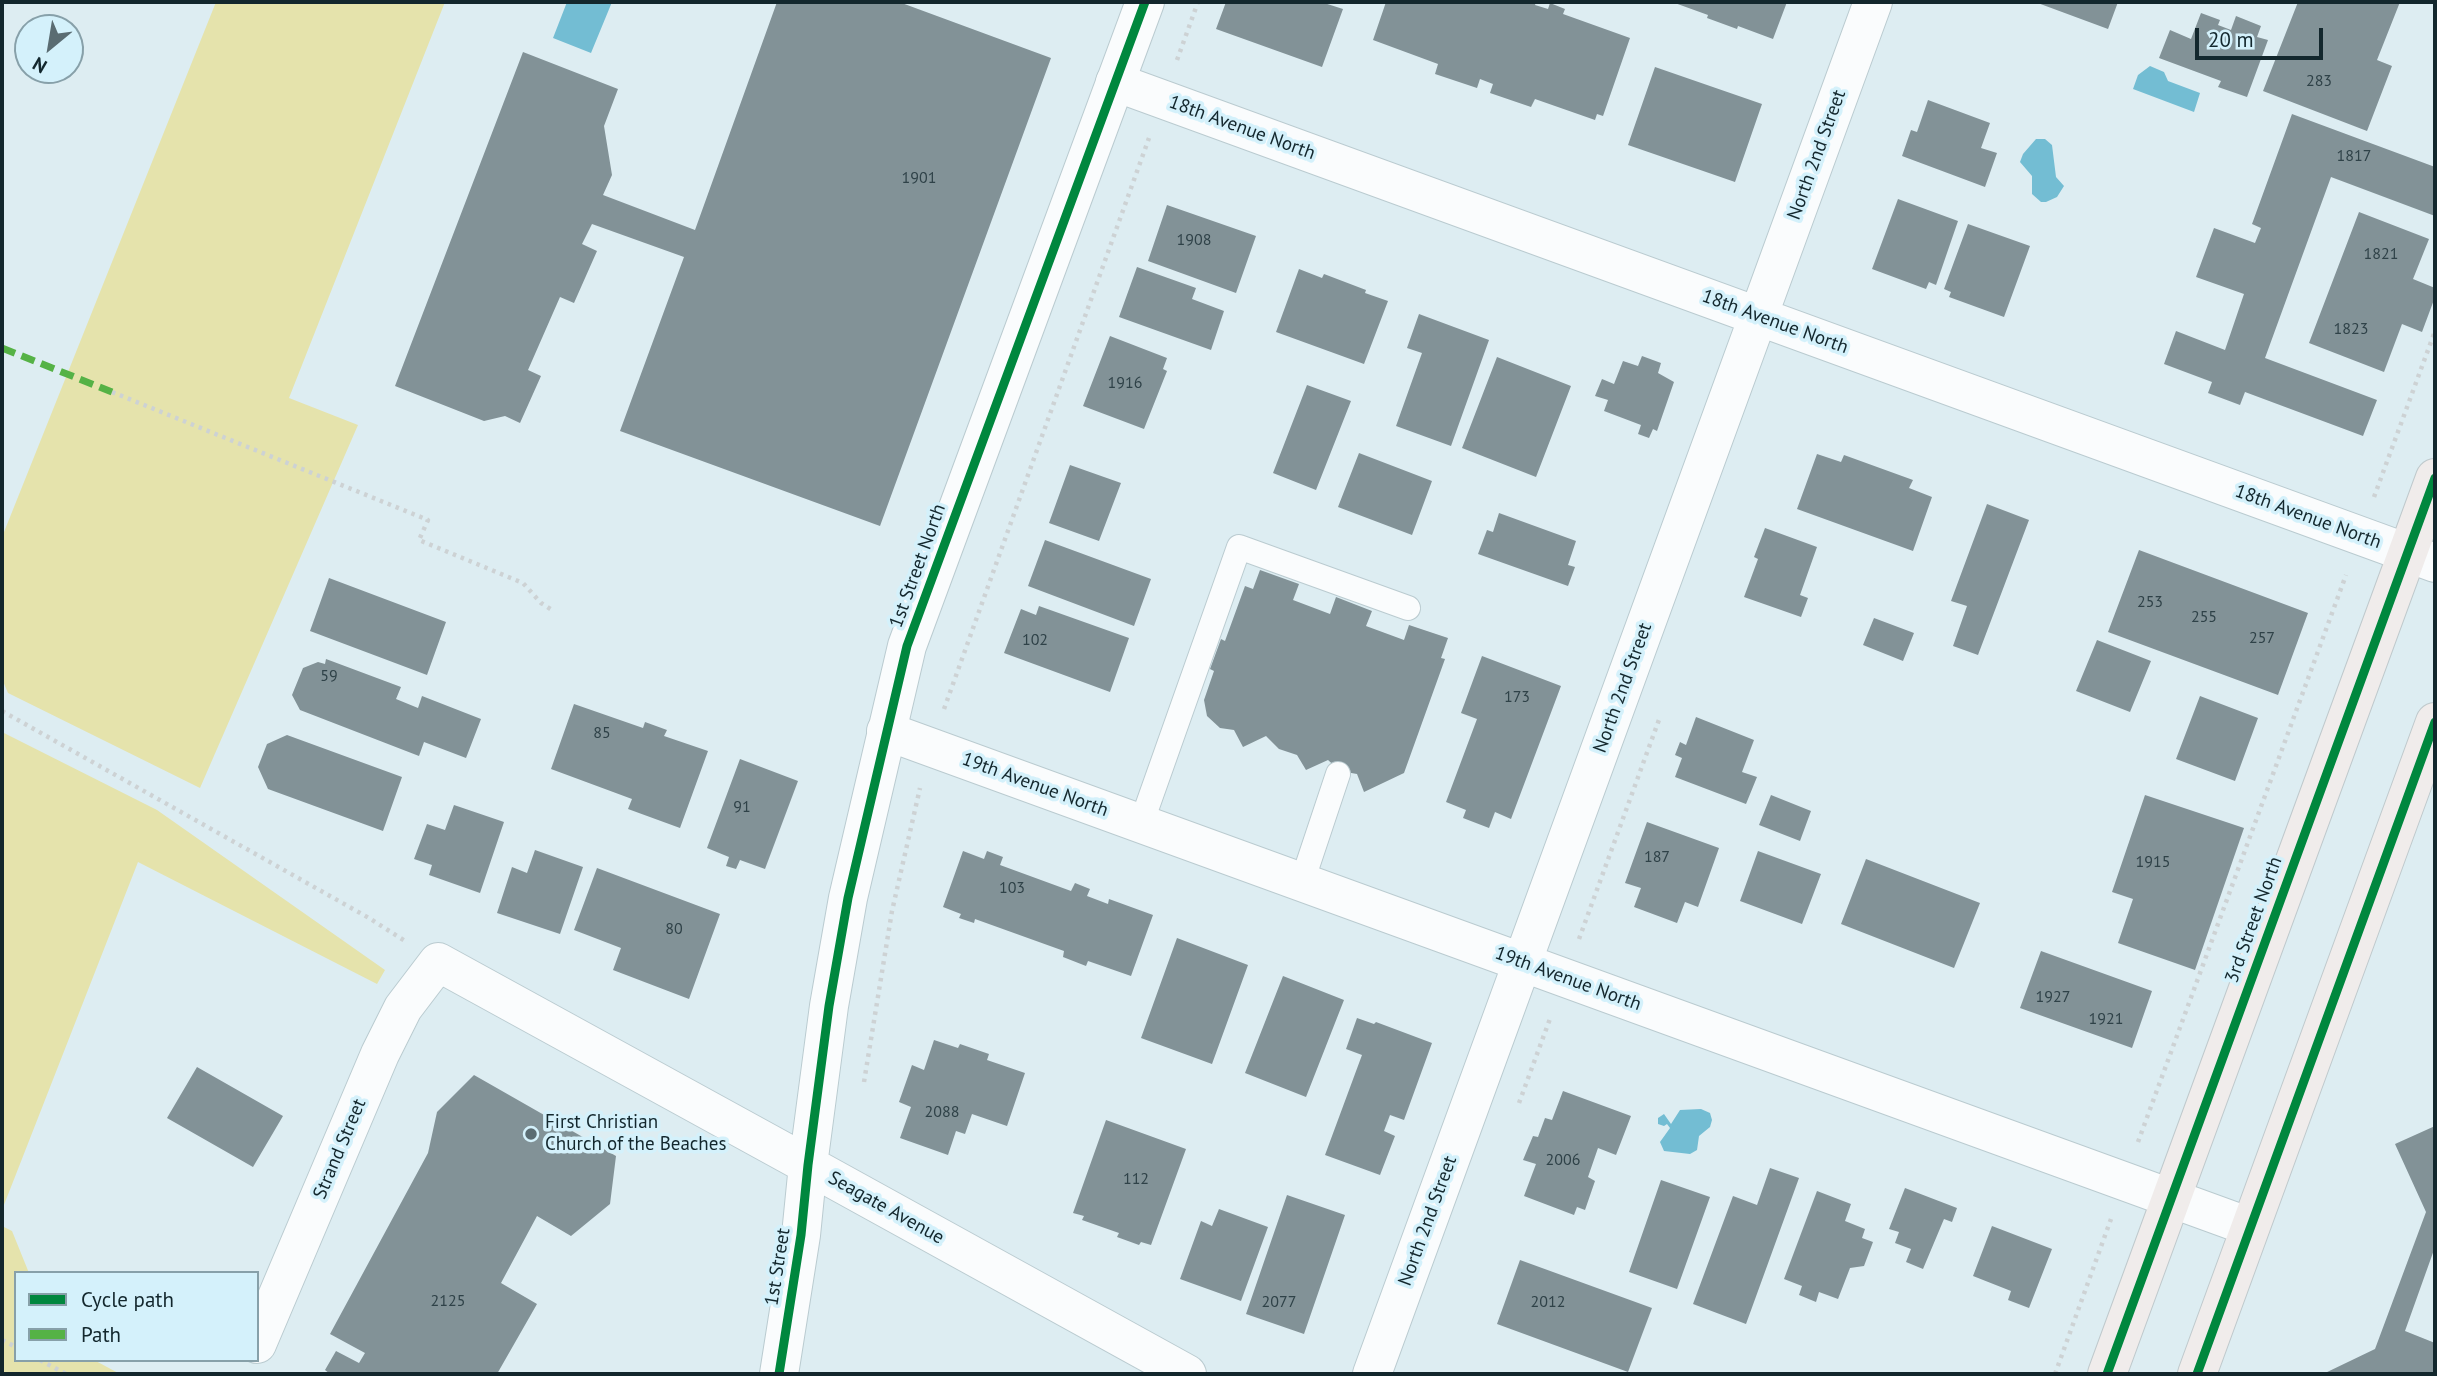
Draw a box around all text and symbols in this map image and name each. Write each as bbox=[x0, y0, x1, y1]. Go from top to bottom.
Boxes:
north arrow bbox=[14, 14, 84, 84]
scale bar bbox=[2199, 14, 2327, 58]
text: 20 m bbox=[2208, 26, 2254, 53]
text: N bbox=[28, 52, 51, 79]
house number: 283 bbox=[2306, 71, 2332, 91]
street label: North 2nd Street bbox=[1783, 87, 1851, 223]
street label: 18th Avenue North bbox=[1166, 91, 1318, 165]
house number: 1817 bbox=[2337, 146, 2371, 166]
house number: 1901 bbox=[902, 168, 936, 188]
house number: 1908 bbox=[1177, 230, 1211, 250]
house number: 1821 bbox=[2364, 244, 2398, 264]
street label: 18th Avenue North bbox=[1699, 285, 1851, 359]
house number: 1823 bbox=[2334, 319, 2368, 339]
house number: 1916 bbox=[1108, 373, 1142, 393]
street label: 18th Avenue North bbox=[2232, 480, 2384, 554]
street label: 1st Street North bbox=[885, 501, 951, 631]
house number: 253 bbox=[2137, 592, 2163, 612]
house number: 255 bbox=[2191, 607, 2217, 627]
street label: North 2nd Street bbox=[1589, 620, 1657, 756]
house number: 257 bbox=[2249, 628, 2275, 648]
house number: 102 bbox=[1022, 630, 1048, 650]
house number: 59 bbox=[320, 666, 338, 686]
house number: 173 bbox=[1504, 687, 1530, 707]
house number: 85 bbox=[593, 723, 611, 743]
street label: 19th Avenue North bbox=[959, 748, 1111, 822]
house number: 91 bbox=[733, 797, 751, 817]
house number: 187 bbox=[1644, 847, 1670, 867]
house number: 1915 bbox=[2136, 852, 2170, 872]
street label: 3rd Street North bbox=[2221, 854, 2287, 986]
house number: 103 bbox=[999, 878, 1025, 898]
house number: 80 bbox=[665, 919, 683, 939]
street label: 19th Avenue North bbox=[1492, 942, 1644, 1016]
house number: 1927 bbox=[2036, 987, 2070, 1007]
house number: 1921 bbox=[2089, 1009, 2123, 1029]
street label: Strand Street bbox=[309, 1095, 371, 1203]
house number: 2088 bbox=[925, 1102, 959, 1122]
place label: First Christian Church of the Beaches bbox=[545, 1112, 726, 1156]
marker: First Christian Church of the Beaches bbox=[523, 1126, 539, 1142]
house number: 2006 bbox=[1546, 1150, 1580, 1170]
street label: North 2nd Street bbox=[1394, 1153, 1462, 1289]
street label: Seagate Avenue bbox=[824, 1167, 948, 1249]
house number: 112 bbox=[1123, 1169, 1149, 1189]
street label: 1st Street bbox=[761, 1227, 795, 1307]
legend bbox=[14, 1271, 259, 1362]
text: Cycle path bbox=[81, 1286, 174, 1313]
house number: 2125 bbox=[431, 1291, 465, 1311]
house number: 2077 bbox=[1262, 1292, 1296, 1312]
house number: 2012 bbox=[1531, 1292, 1565, 1312]
text: Path bbox=[81, 1321, 121, 1348]

